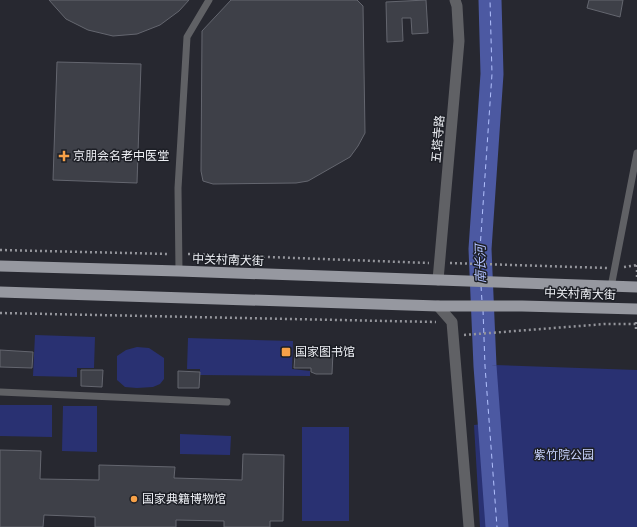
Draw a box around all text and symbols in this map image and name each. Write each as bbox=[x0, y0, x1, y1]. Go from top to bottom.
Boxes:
street label: 五塔寺路 bbox=[428, 114, 448, 164]
place label: 京朋会名老中医堂 bbox=[73, 148, 169, 164]
marker: 京朋会名老中医堂 bbox=[58, 150, 70, 162]
water label: 南长河 bbox=[472, 241, 490, 284]
street label: 中关村南大街 bbox=[192, 251, 264, 269]
street label: 中关村南大街 bbox=[544, 285, 616, 303]
place label: 国家图书馆 bbox=[295, 344, 355, 360]
marker: 国家图书馆 bbox=[280, 346, 292, 358]
park label: 紫竹院公园 bbox=[534, 447, 594, 463]
place label: 国家典籍博物馆 bbox=[142, 491, 226, 507]
marker: 国家典籍博物馆 bbox=[129, 494, 139, 504]

